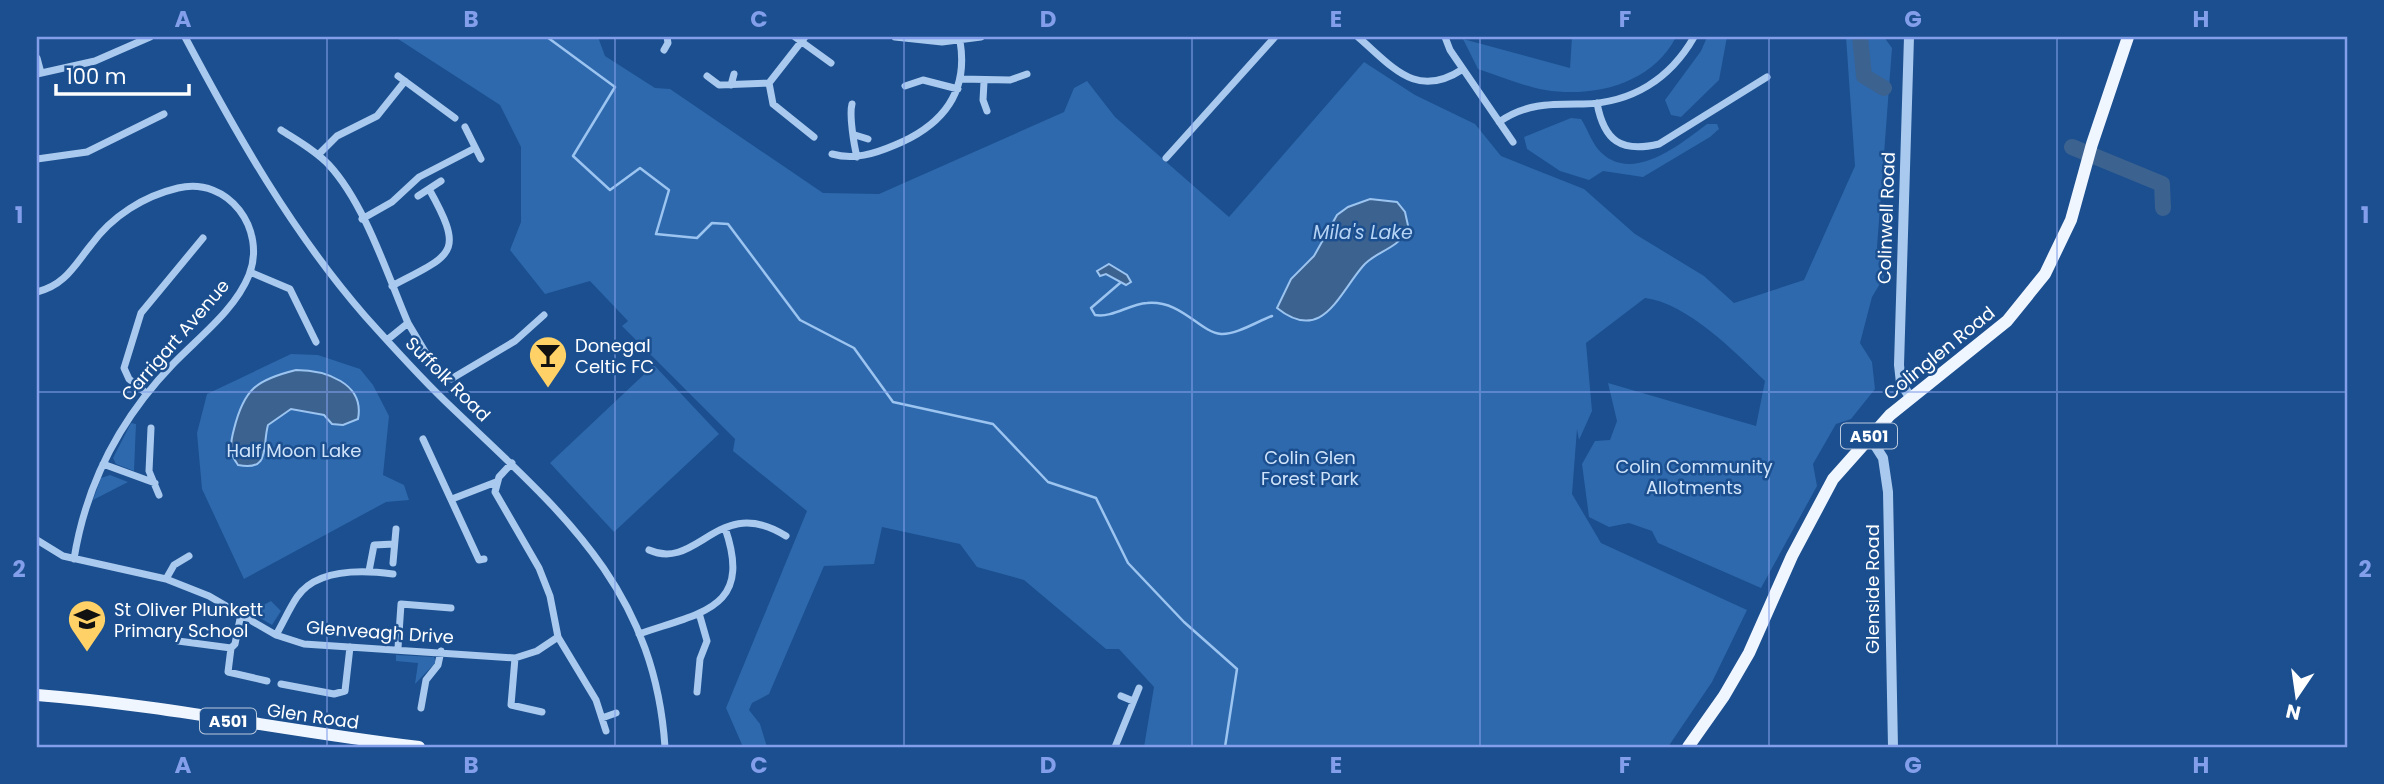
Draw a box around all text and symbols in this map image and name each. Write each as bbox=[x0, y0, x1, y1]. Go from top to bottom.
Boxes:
text: A bbox=[175, 3, 192, 35]
text: B bbox=[463, 3, 479, 35]
text: C bbox=[750, 3, 768, 35]
text: D bbox=[1040, 3, 1056, 35]
text: E bbox=[1330, 3, 1342, 35]
text: F bbox=[1619, 3, 1631, 35]
text: G bbox=[1904, 3, 1922, 35]
text: H bbox=[2193, 3, 2209, 35]
scale bar bbox=[56, 52, 189, 96]
text: 100 m bbox=[66, 62, 126, 91]
street label: Colinwell Road bbox=[1871, 152, 1901, 284]
text: 1 bbox=[15, 199, 23, 231]
text: 1 bbox=[2361, 199, 2369, 231]
water label: Mila's Lake bbox=[1313, 219, 1413, 246]
street label: Carrigart Avenue bbox=[115, 274, 235, 406]
street label: Colinglen Road bbox=[1878, 300, 2000, 406]
street label: Suffolk Road bbox=[400, 331, 496, 427]
place label: Donegal Celtic FC bbox=[575, 333, 654, 379]
bar icon: Donegal Celtic FC bbox=[527, 334, 569, 389]
road number: A501 bbox=[1841, 424, 1897, 448]
park label: Half Moon Lake bbox=[226, 438, 362, 463]
park label: Colin Glen Forest Park bbox=[1261, 445, 1360, 491]
park label: Colin Community Allotments bbox=[1615, 454, 1773, 500]
street label: Glenside Road bbox=[1860, 524, 1885, 654]
text: 2 bbox=[12, 553, 26, 585]
text: 2 bbox=[2358, 553, 2372, 585]
place label: St Oliver Plunkett Primary School bbox=[114, 597, 263, 643]
school or university icon: St Oliver Plunkett Primary School bbox=[66, 598, 108, 653]
street label: Glenveagh Drive bbox=[305, 614, 455, 650]
north arrow bbox=[2262, 662, 2332, 732]
street label: Glen Road bbox=[265, 697, 361, 735]
text: N bbox=[2283, 697, 2303, 727]
road number: A501 bbox=[200, 708, 256, 734]
text: A bbox=[175, 749, 192, 781]
text: B bbox=[463, 749, 479, 781]
text: C bbox=[750, 749, 768, 781]
text: D bbox=[1040, 749, 1056, 781]
text: E bbox=[1330, 749, 1342, 781]
text: F bbox=[1619, 749, 1631, 781]
text: G bbox=[1904, 749, 1922, 781]
text: H bbox=[2193, 749, 2209, 781]

